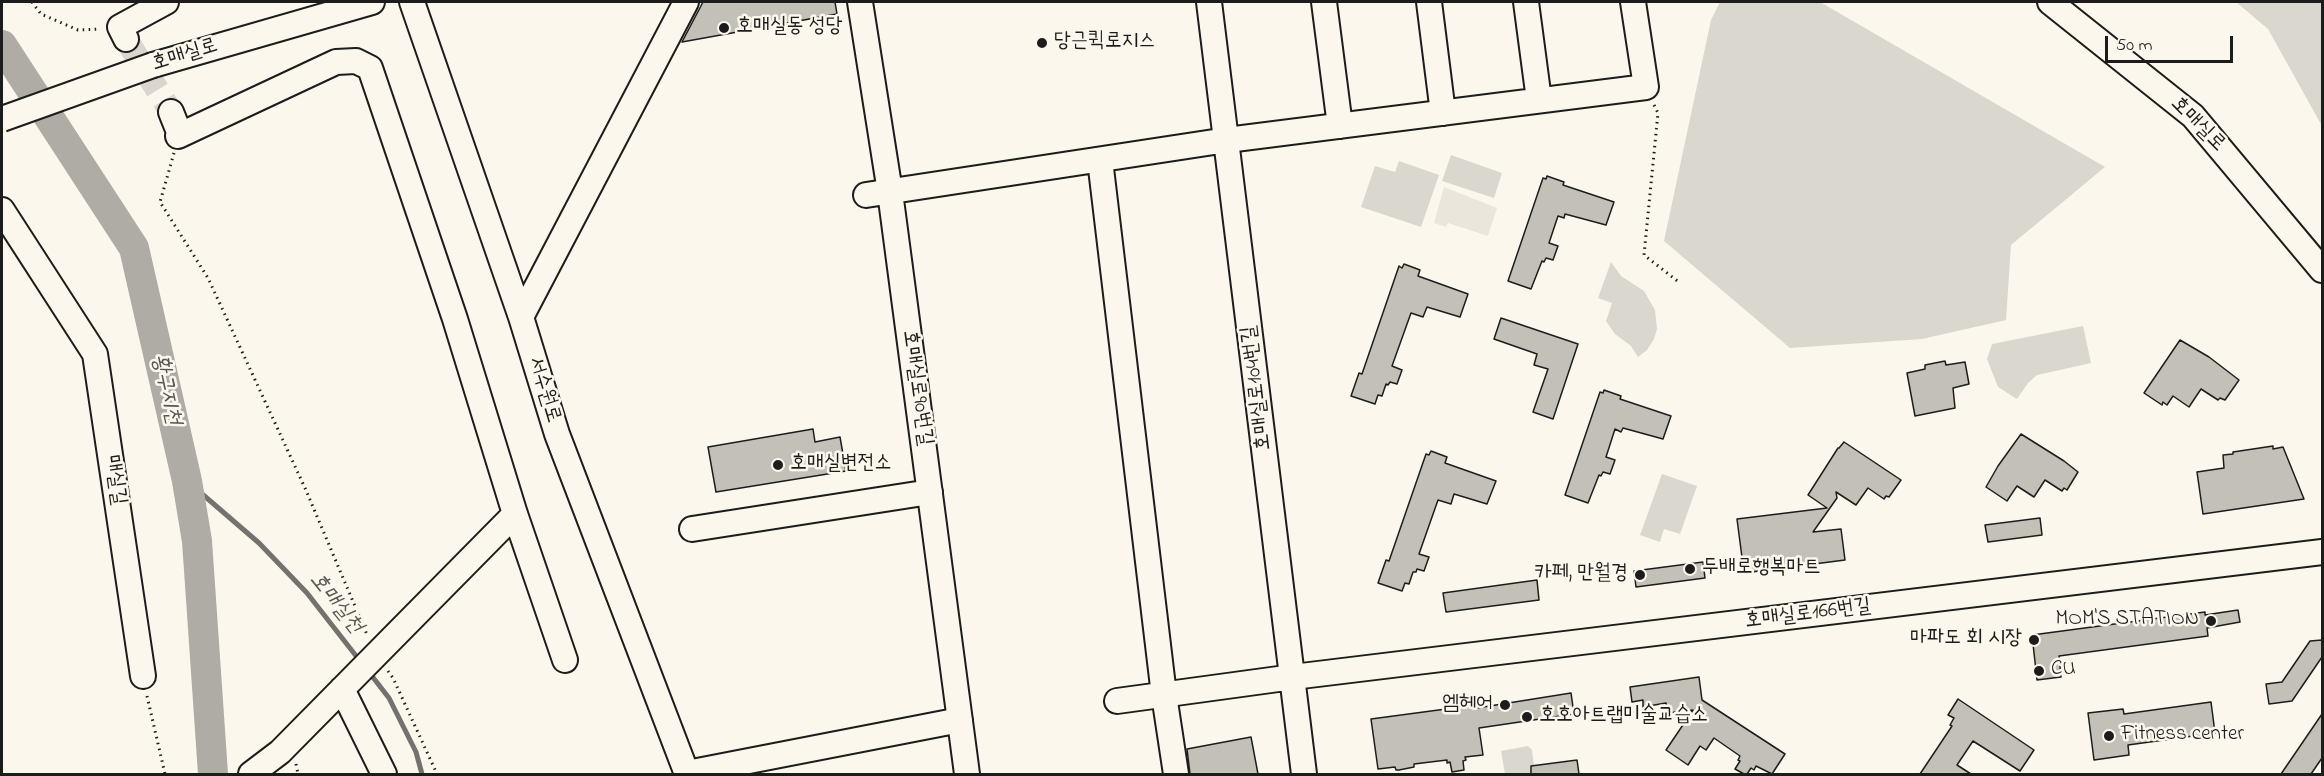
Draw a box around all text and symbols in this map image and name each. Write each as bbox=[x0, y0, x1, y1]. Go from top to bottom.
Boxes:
place label: 호매실동 성당 bbox=[736, 15, 843, 41]
marker: 호매실동 성당 bbox=[717, 21, 731, 35]
scale bar bbox=[2108, 24, 2236, 62]
place label: 당근퀵로지스 bbox=[1054, 30, 1155, 56]
text: 50 m bbox=[2116, 33, 2153, 59]
street label: 호매실로 bbox=[149, 34, 221, 78]
marker: 당근퀵로지스 bbox=[1035, 36, 1049, 50]
street label: 호매실로 bbox=[2164, 92, 2230, 158]
street label: 호매실로104번길 bbox=[1238, 324, 1278, 452]
street label: 호매실로90번길 bbox=[895, 328, 937, 448]
water label: 황구지천 bbox=[145, 353, 185, 427]
street label: 서수원로 bbox=[521, 354, 565, 426]
place label: 호매실변전소 bbox=[790, 452, 891, 478]
street label: 매실길 bbox=[98, 453, 130, 507]
marker: 호매실변전소 bbox=[771, 458, 785, 472]
place label: 두배로행복마트 bbox=[1702, 556, 1820, 582]
place label: 카페, 만월경 bbox=[1535, 562, 1628, 588]
marker: 두배로행복마트 bbox=[1683, 562, 1697, 576]
water label: 호매실천 bbox=[302, 568, 368, 640]
marker: 카페, 만월경 bbox=[1633, 568, 1647, 582]
street label: 호매실로166번길 bbox=[1744, 595, 1872, 635]
place label: MOM'S STATION bbox=[2055, 608, 2199, 634]
marker: MOM'S STATION bbox=[2204, 614, 2218, 628]
place label: 마파도 회 시장 bbox=[1910, 627, 2022, 653]
marker: 마파도 회 시장 bbox=[2027, 633, 2041, 647]
place label: CU bbox=[2051, 658, 2076, 684]
marker: CU bbox=[2032, 664, 2046, 678]
place label: 엠헤어 bbox=[1442, 692, 1493, 718]
marker: 엠헤어 bbox=[1498, 698, 1512, 712]
place label: 호호아트랩미술교습소 bbox=[1539, 704, 1708, 730]
marker: 호호아트랩미술교습소 bbox=[1520, 710, 1534, 724]
place label: Fitness center bbox=[2121, 723, 2244, 749]
marker: Fitness center bbox=[2102, 729, 2116, 743]

